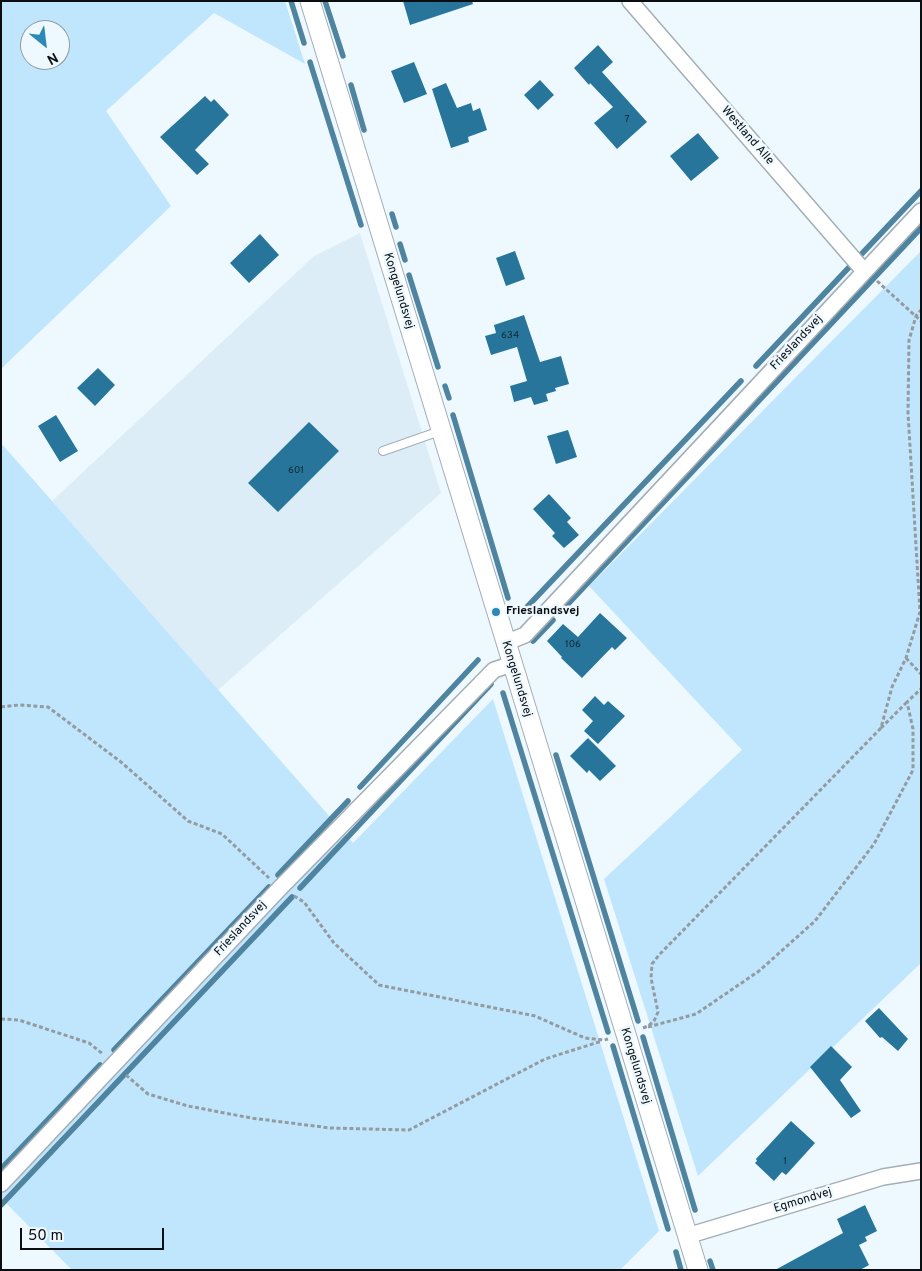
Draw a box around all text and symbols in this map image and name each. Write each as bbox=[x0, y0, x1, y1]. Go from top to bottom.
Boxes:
north arrow bbox=[20, 20, 70, 70]
text: N bbox=[44, 48, 61, 68]
street label: Westland Alle bbox=[718, 104, 776, 168]
house number: 7 bbox=[624, 114, 630, 126]
street label: Kongelundsvej bbox=[380, 251, 416, 331]
street label: Frieslandsvej bbox=[768, 313, 826, 373]
house number: 634 bbox=[501, 330, 519, 342]
house number: 601 bbox=[288, 465, 304, 477]
place label: Frieslandsvej bbox=[506, 605, 579, 619]
marker: Frieslandsvej bbox=[490, 606, 502, 618]
street label: Kongelundsvej bbox=[498, 639, 534, 719]
house number: 106 bbox=[565, 639, 581, 651]
street label: Frieslandsvej bbox=[212, 899, 270, 959]
street label: Kongelundsvej bbox=[617, 1026, 653, 1106]
house number: 1 bbox=[783, 1156, 787, 1168]
street label: Egmondvej bbox=[772, 1185, 834, 1217]
scale bar bbox=[22, 1218, 166, 1250]
text: 50 m bbox=[28, 1227, 63, 1246]

